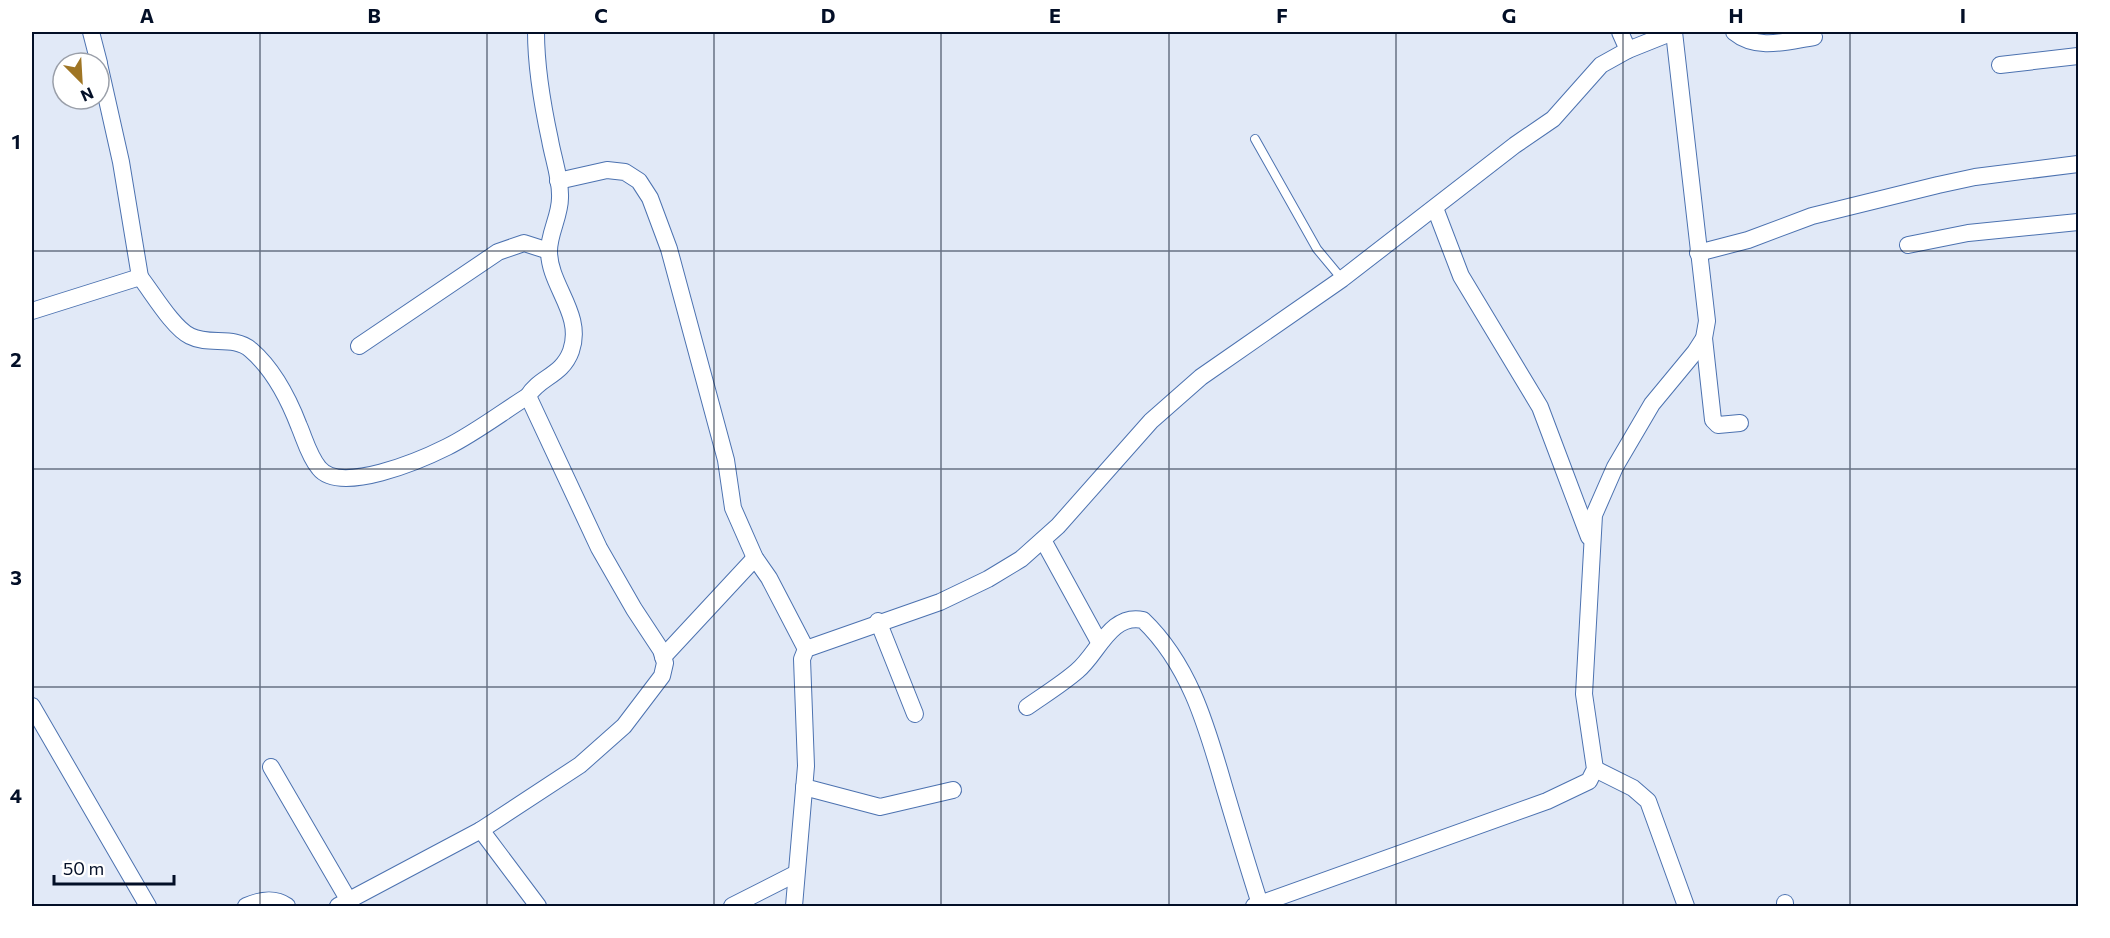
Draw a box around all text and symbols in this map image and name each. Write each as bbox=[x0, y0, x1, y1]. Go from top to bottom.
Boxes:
text: A bbox=[140, 3, 154, 27]
text: B bbox=[367, 3, 381, 27]
text: C bbox=[594, 3, 608, 27]
text: D bbox=[821, 3, 835, 27]
text: E bbox=[1049, 3, 1061, 27]
text: F bbox=[1276, 3, 1288, 27]
text: G bbox=[1502, 3, 1516, 27]
text: H bbox=[1729, 3, 1744, 27]
text: I bbox=[1960, 3, 1966, 27]
north arrow bbox=[51, 51, 111, 111]
text: N bbox=[78, 84, 97, 106]
text: 1 bbox=[11, 129, 21, 153]
text: 2 bbox=[10, 347, 22, 371]
text: 3 bbox=[10, 565, 22, 589]
text: 4 bbox=[10, 783, 22, 807]
scale bar bbox=[54, 848, 174, 886]
text: 50 m bbox=[63, 857, 104, 879]

